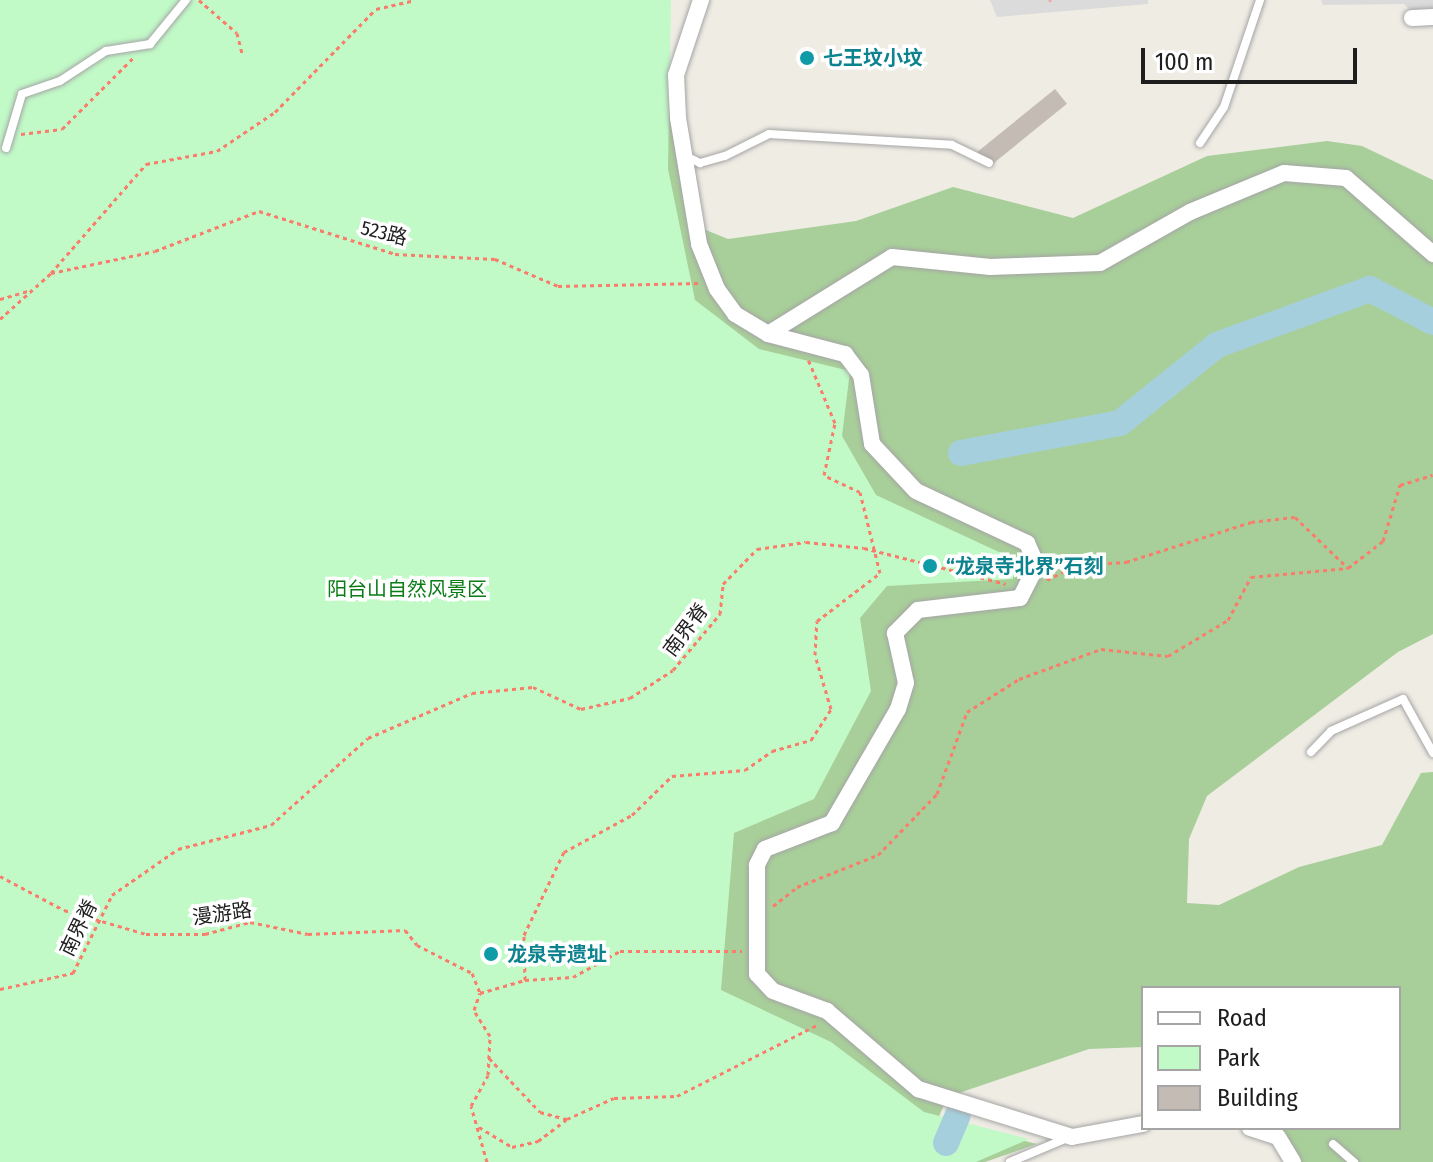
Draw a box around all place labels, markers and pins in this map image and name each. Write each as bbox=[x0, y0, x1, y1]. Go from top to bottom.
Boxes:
place label: 七王坟小坟 bbox=[823, 46, 923, 70]
marker: 七王坟小坟 bbox=[798, 49, 816, 67]
place label: “龙泉寺北界”石刻 bbox=[946, 554, 1103, 578]
marker: “龙泉寺北界”石刻 bbox=[921, 557, 939, 575]
place label: 龙泉寺遗址 bbox=[507, 942, 607, 966]
marker: 龙泉寺遗址 bbox=[482, 945, 500, 963]

